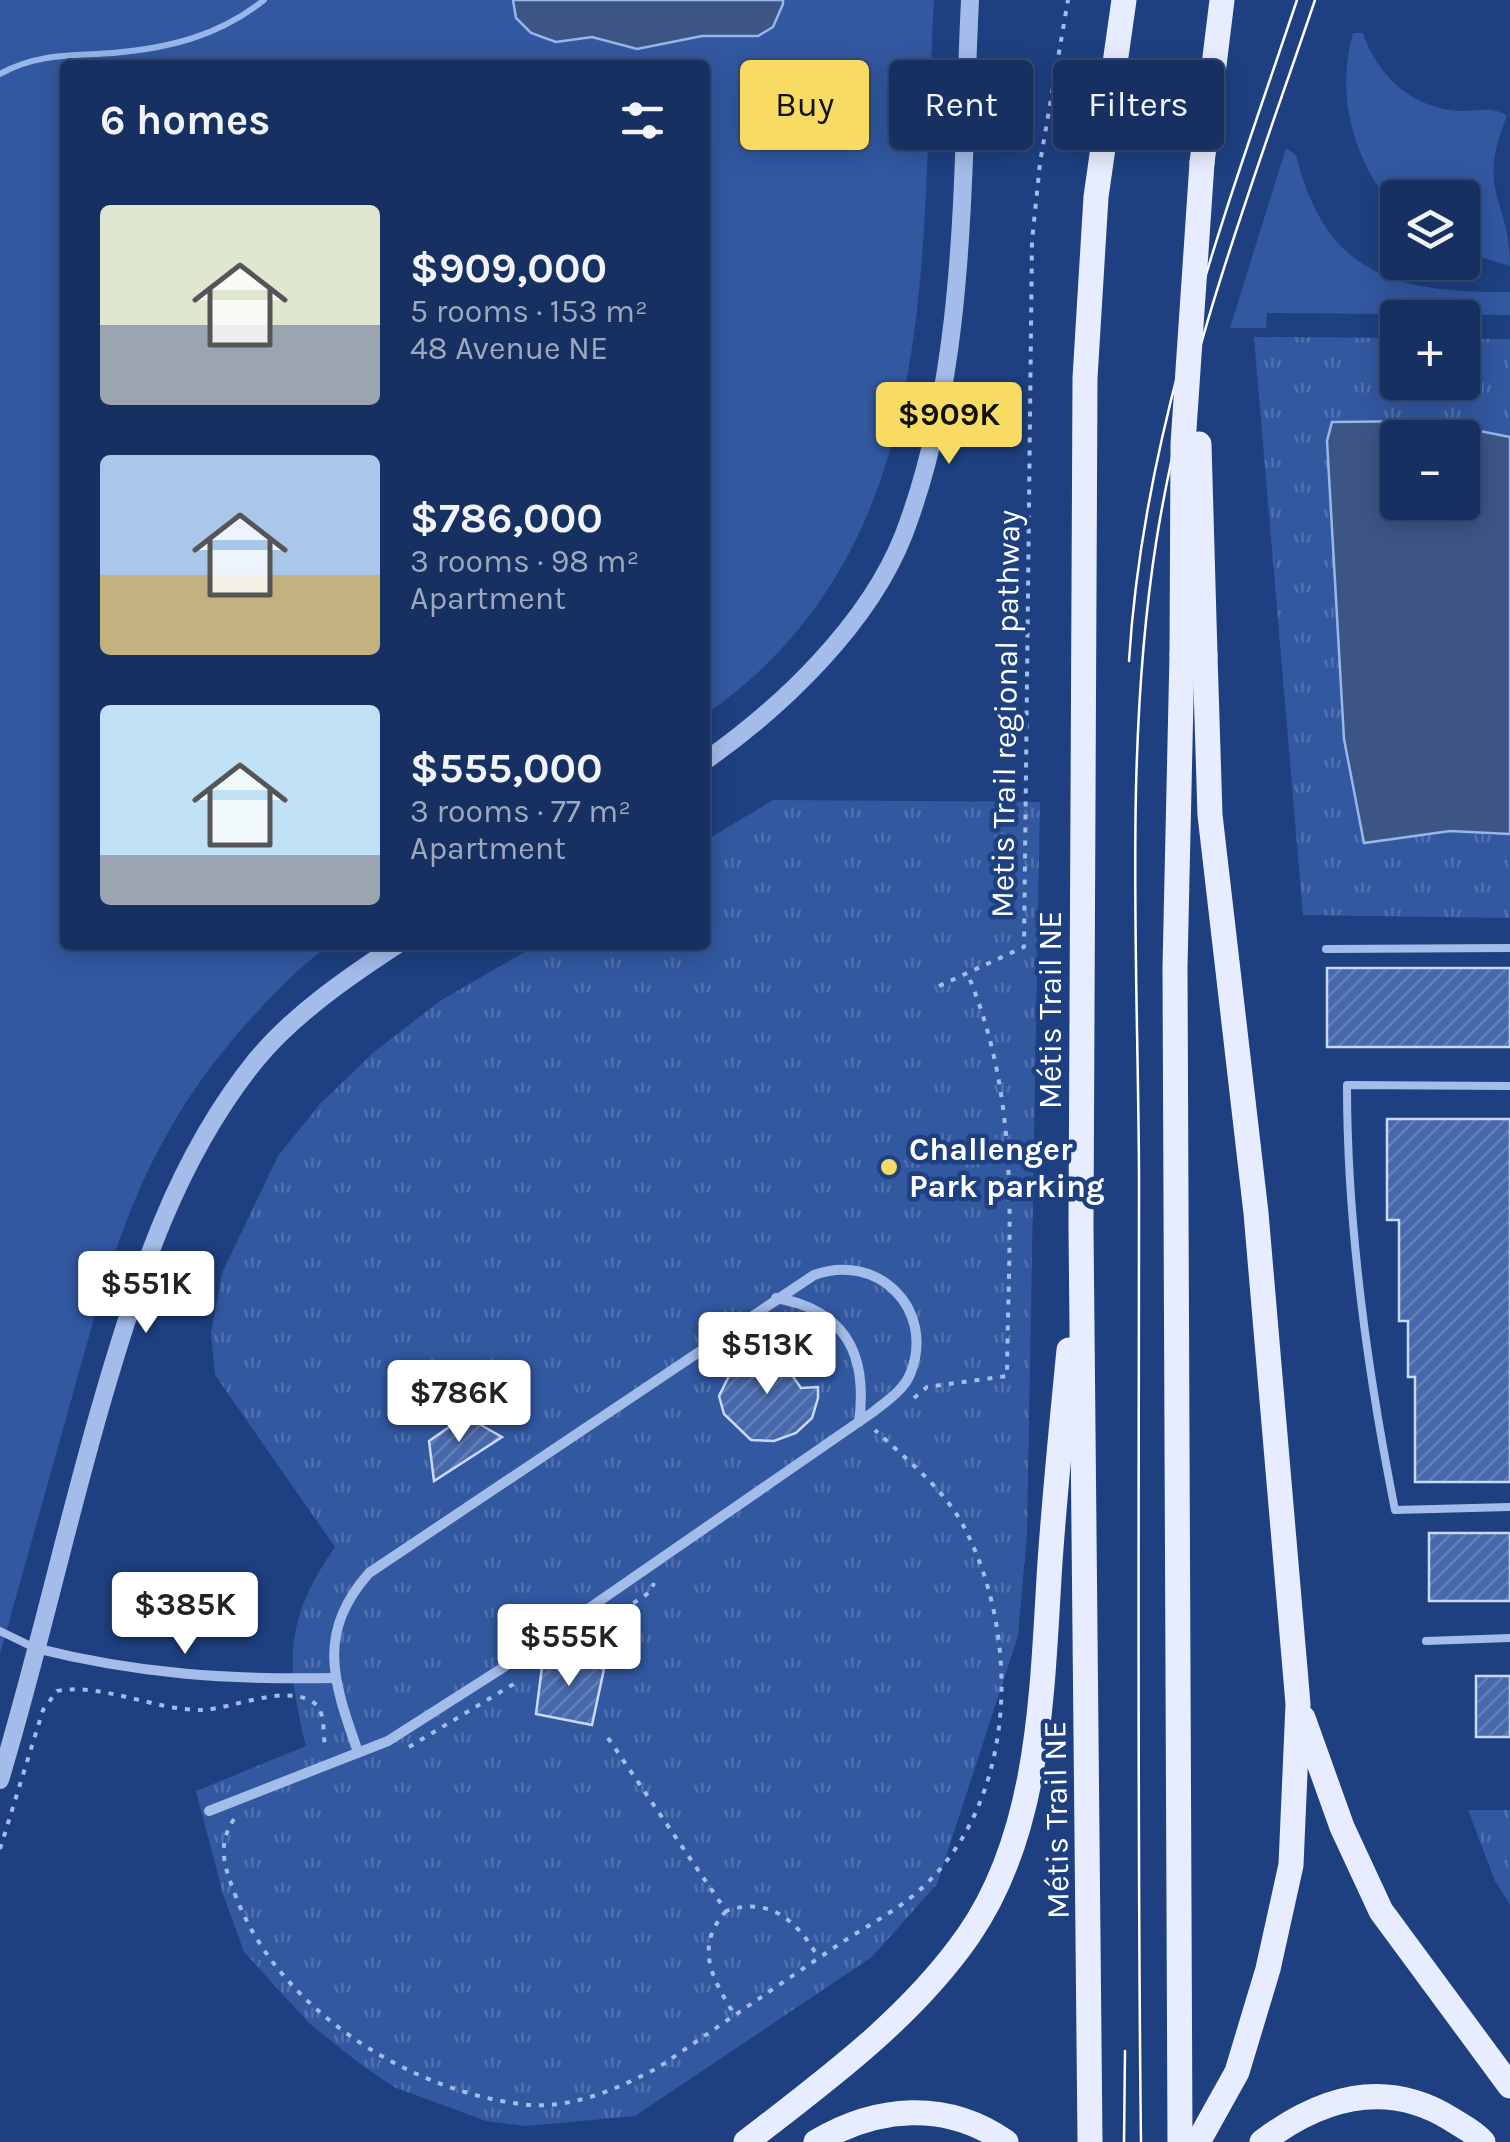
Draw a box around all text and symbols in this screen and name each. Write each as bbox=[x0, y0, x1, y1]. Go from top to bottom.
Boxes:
chip: Buy bbox=[740, 60, 869, 150]
chip: Rent bbox=[889, 60, 1033, 150]
chip: Filters bbox=[1053, 60, 1224, 150]
icon: filters bbox=[615, 93, 670, 148]
text: 6 homes bbox=[100, 95, 270, 145]
map controls bbox=[1380, 180, 1480, 520]
button: layers bbox=[1380, 180, 1480, 280]
text: $909,000 bbox=[410, 243, 607, 293]
icon: home bbox=[180, 245, 300, 365]
text: 5 rooms · 153 m² bbox=[410, 293, 648, 330]
button: + bbox=[1380, 300, 1480, 400]
text: 48 Avenue NE bbox=[410, 330, 608, 367]
pin: $909K bbox=[879, 382, 1019, 467]
text: $909K bbox=[898, 396, 1000, 433]
button: − bbox=[1380, 420, 1480, 520]
text: $786,000 bbox=[410, 493, 603, 543]
icon: home bbox=[180, 495, 300, 615]
street label: Metis Trail regional pathway bbox=[983, 509, 1028, 919]
text: 3 rooms · 98 m² bbox=[410, 543, 639, 580]
text: Apartment bbox=[410, 580, 566, 617]
text: $555,000 bbox=[410, 743, 603, 793]
icon: home bbox=[180, 745, 300, 865]
text: 3 rooms · 77 m² bbox=[410, 793, 631, 830]
text: Apartment bbox=[410, 830, 566, 867]
street label: Métis Trail NE bbox=[1032, 911, 1069, 1109]
place label: Challenger Park parking bbox=[909, 1131, 1105, 1205]
marker: Challenger Park parking bbox=[878, 1156, 900, 1178]
pin: $551K bbox=[76, 1251, 216, 1336]
text: $551K bbox=[100, 1265, 192, 1302]
pin: $513K bbox=[697, 1312, 837, 1397]
text: $513K bbox=[721, 1326, 813, 1363]
pin: $786K bbox=[389, 1360, 529, 1445]
text: $786K bbox=[409, 1374, 509, 1411]
pin: $385K bbox=[115, 1572, 255, 1657]
text: $385K bbox=[134, 1586, 236, 1623]
pin: $555K bbox=[499, 1604, 639, 1689]
text: $555K bbox=[520, 1618, 618, 1655]
street label: Métis Trail NE bbox=[1036, 1721, 1077, 1919]

